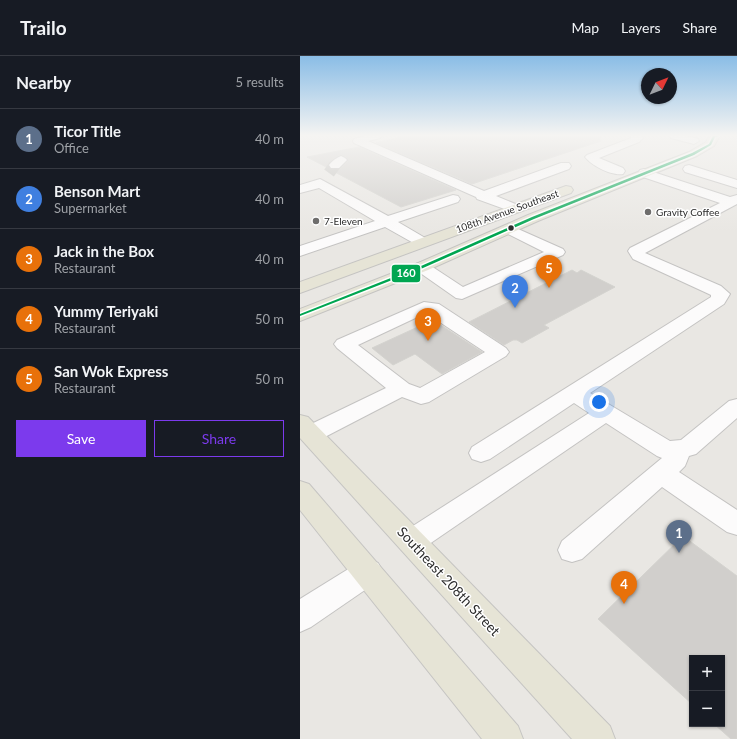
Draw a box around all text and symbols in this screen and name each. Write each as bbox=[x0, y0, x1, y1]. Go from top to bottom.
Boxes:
text: Trailo bbox=[20, 16, 67, 39]
text: Map bbox=[571, 19, 599, 36]
text: Layers bbox=[621, 19, 661, 36]
text: Share bbox=[683, 19, 717, 36]
north arrow bbox=[641, 68, 677, 104]
text: Nearby bbox=[16, 72, 71, 93]
text: 5 results bbox=[236, 74, 284, 90]
text: Ticor Title bbox=[54, 122, 121, 140]
text: 1 bbox=[25, 131, 33, 147]
text: 40 m bbox=[255, 131, 284, 147]
text: Office bbox=[54, 140, 89, 156]
text: Benson Mart bbox=[54, 182, 140, 200]
street label: 108th Avenue Southeast bbox=[454, 187, 560, 235]
text: 2 bbox=[25, 191, 33, 207]
text: 40 m bbox=[255, 191, 284, 207]
text: Supermarket bbox=[54, 200, 127, 216]
place label: Gravity Coffee bbox=[656, 206, 719, 218]
marker: Gravity Coffee bbox=[643, 207, 653, 217]
place label: 7-Eleven bbox=[324, 215, 363, 227]
marker: 7-Eleven bbox=[311, 216, 321, 226]
unlabelled marker bbox=[506, 223, 516, 233]
text: Jack in the Box bbox=[54, 242, 154, 260]
text: 3 bbox=[25, 251, 33, 267]
text: 40 m bbox=[255, 251, 284, 267]
pin: 5 bbox=[536, 255, 562, 288]
text: Restaurant bbox=[54, 260, 116, 276]
line badge: 160 bbox=[391, 264, 421, 283]
text: 160 bbox=[396, 266, 416, 279]
pin: 2 bbox=[502, 275, 528, 308]
text: Yummy Teriyaki bbox=[54, 302, 158, 320]
pin: 3 bbox=[415, 308, 441, 341]
text: 4 bbox=[25, 311, 33, 327]
text: 50 m bbox=[255, 311, 284, 327]
text: Restaurant bbox=[54, 320, 116, 336]
text: San Wok Express bbox=[54, 362, 168, 380]
text: 5 bbox=[25, 371, 33, 387]
text: 50 m bbox=[255, 371, 284, 387]
text: Restaurant bbox=[54, 380, 116, 396]
your location bbox=[589, 392, 609, 412]
button: Save bbox=[16, 420, 146, 457]
button: Share bbox=[154, 420, 284, 457]
pin: 1 bbox=[666, 520, 692, 553]
street label: Southeast 208th Street bbox=[394, 523, 504, 639]
pin: 4 bbox=[611, 571, 637, 604]
map controls bbox=[689, 655, 725, 727]
button: + bbox=[689, 655, 725, 691]
button: − bbox=[689, 691, 725, 727]

